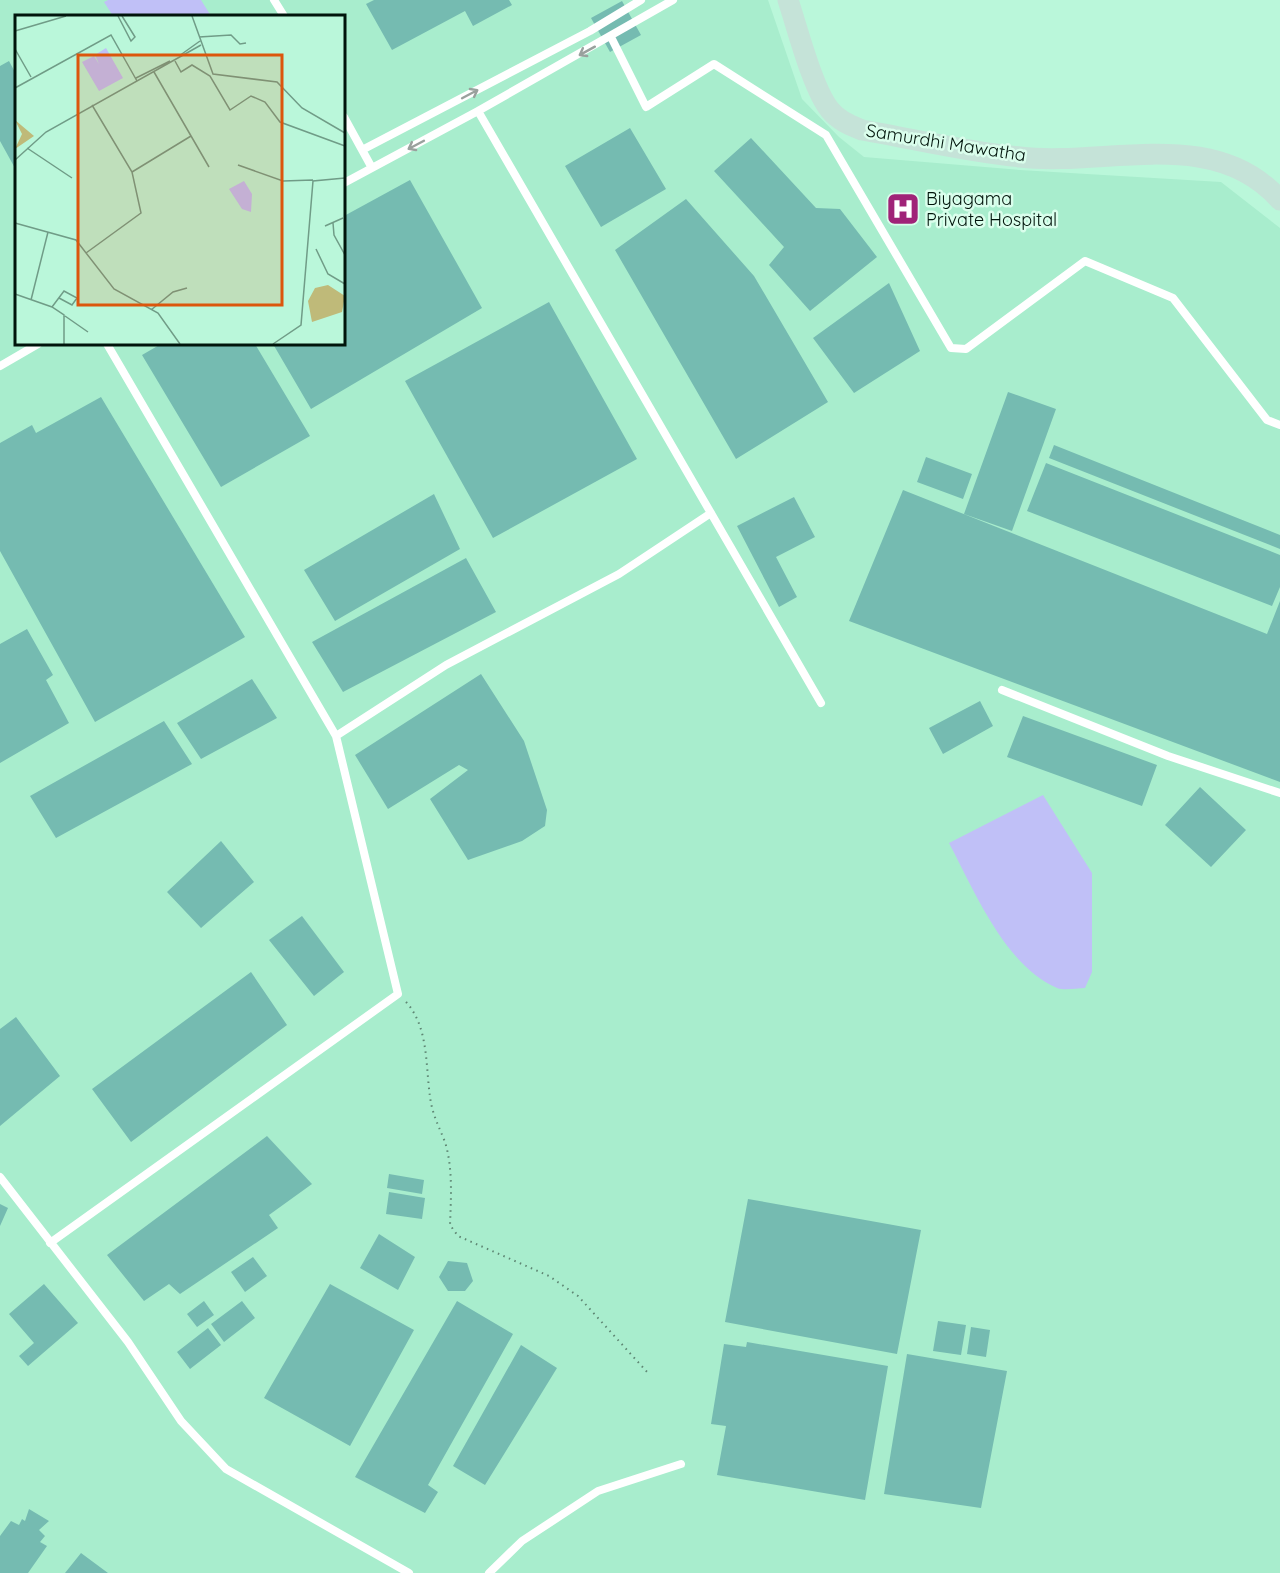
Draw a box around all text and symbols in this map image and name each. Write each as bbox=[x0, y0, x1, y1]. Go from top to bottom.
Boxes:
inset map bbox=[15, 15, 345, 345]
one-way arrow bbox=[578, 46, 596, 57]
one-way arrow bbox=[461, 88, 478, 100]
street label: Samurdhi Mawatha bbox=[864, 119, 1028, 167]
one-way arrow bbox=[408, 139, 425, 151]
place label: Biyagama Private Hospital bbox=[926, 187, 1057, 231]
hospital icon: Biyagama Private Hospital bbox=[885, 191, 921, 227]

